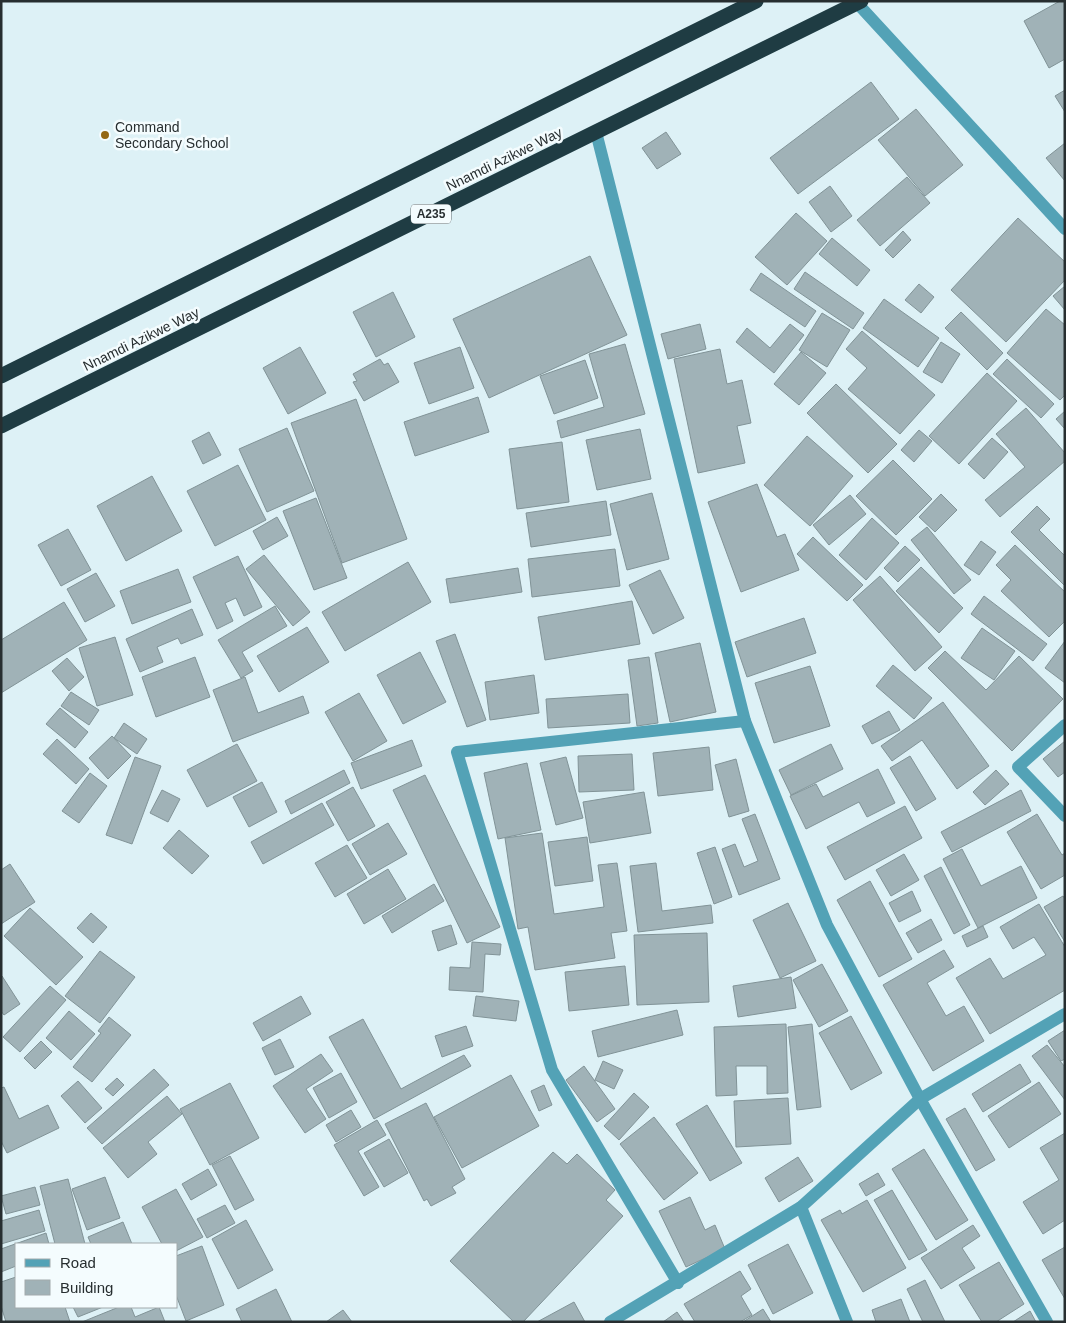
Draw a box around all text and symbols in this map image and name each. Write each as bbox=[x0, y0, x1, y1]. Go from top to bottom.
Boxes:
place label: Command Secondary School bbox=[115, 119, 229, 151]
street label: Nnamdi Azikwe Way bbox=[443, 124, 565, 194]
marker: Command Secondary School bbox=[99, 129, 111, 141]
road number: A235 bbox=[411, 204, 451, 223]
street label: Nnamdi Azikwe Way bbox=[80, 304, 202, 374]
legend bbox=[15, 1243, 178, 1308]
text: Road bbox=[60, 1254, 96, 1271]
text: Building bbox=[60, 1279, 113, 1296]

